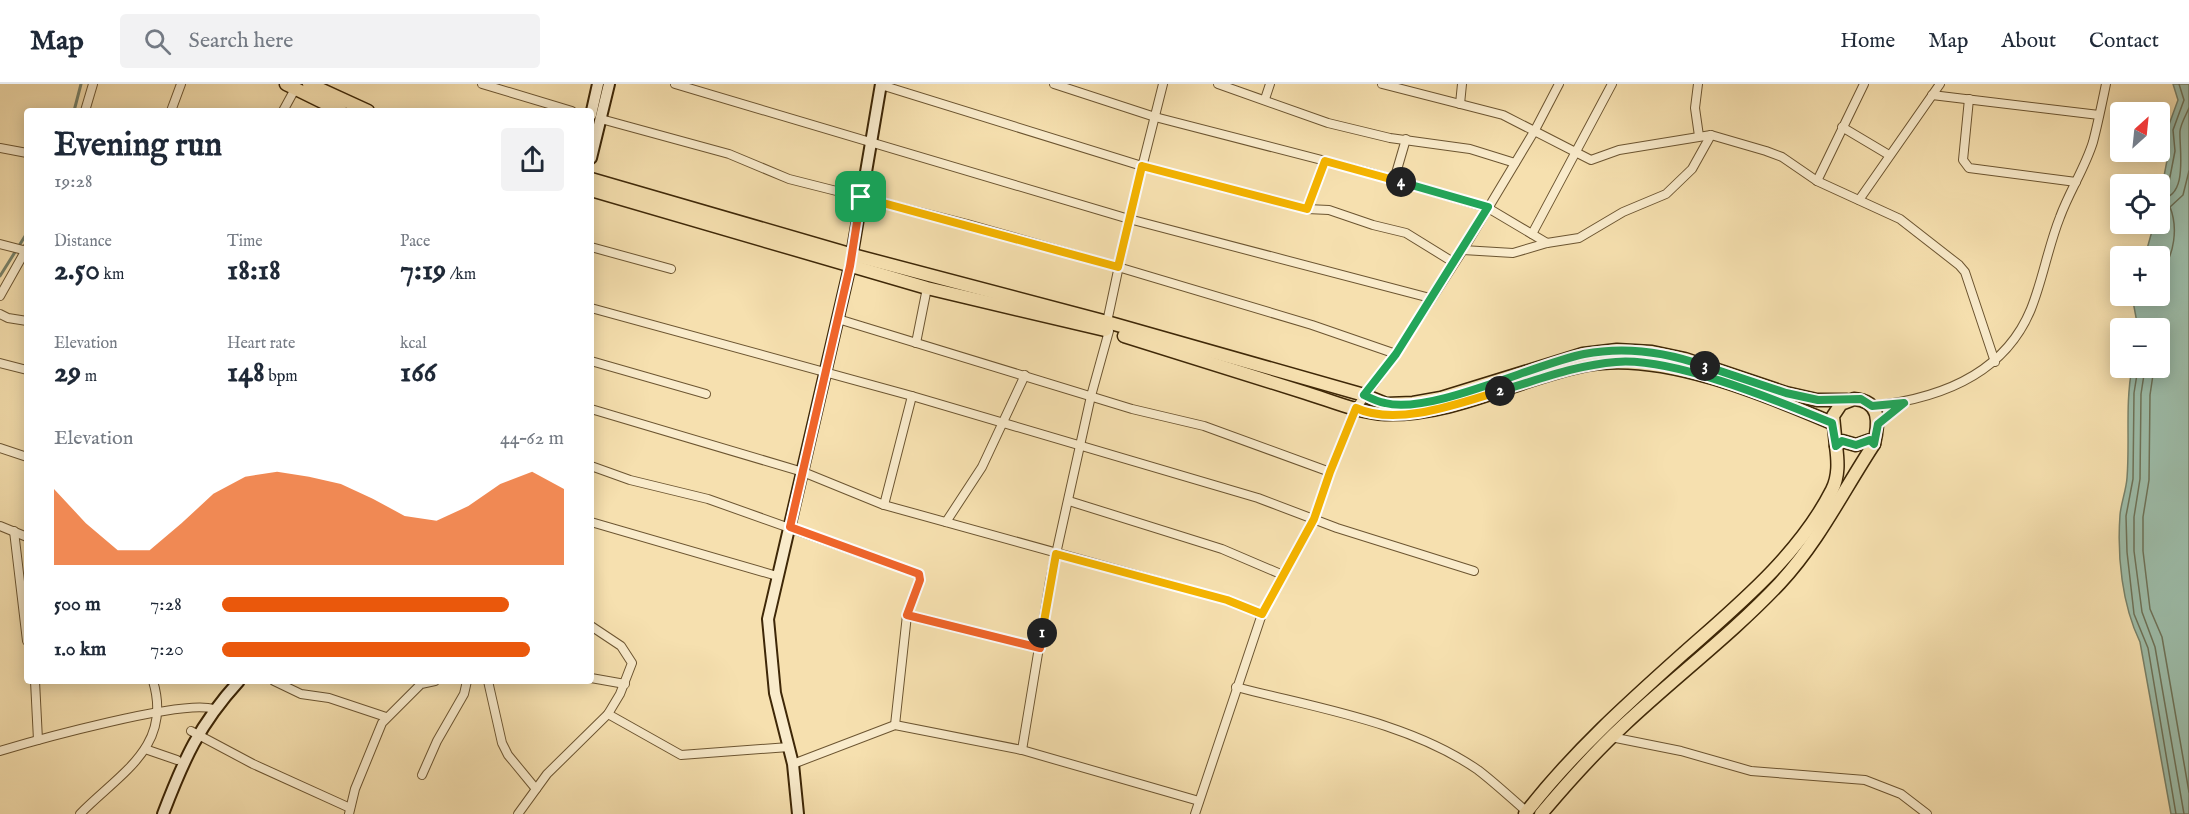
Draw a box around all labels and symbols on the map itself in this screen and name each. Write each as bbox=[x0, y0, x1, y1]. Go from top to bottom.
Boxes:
north arrow bbox=[2110, 102, 2170, 162]
pin: 4 bbox=[1386, 167, 1416, 197]
pin bbox=[835, 171, 886, 222]
pin: 3 bbox=[1690, 351, 1720, 381]
pin: 2 bbox=[1485, 376, 1515, 406]
pin: 1 bbox=[1027, 618, 1057, 648]

